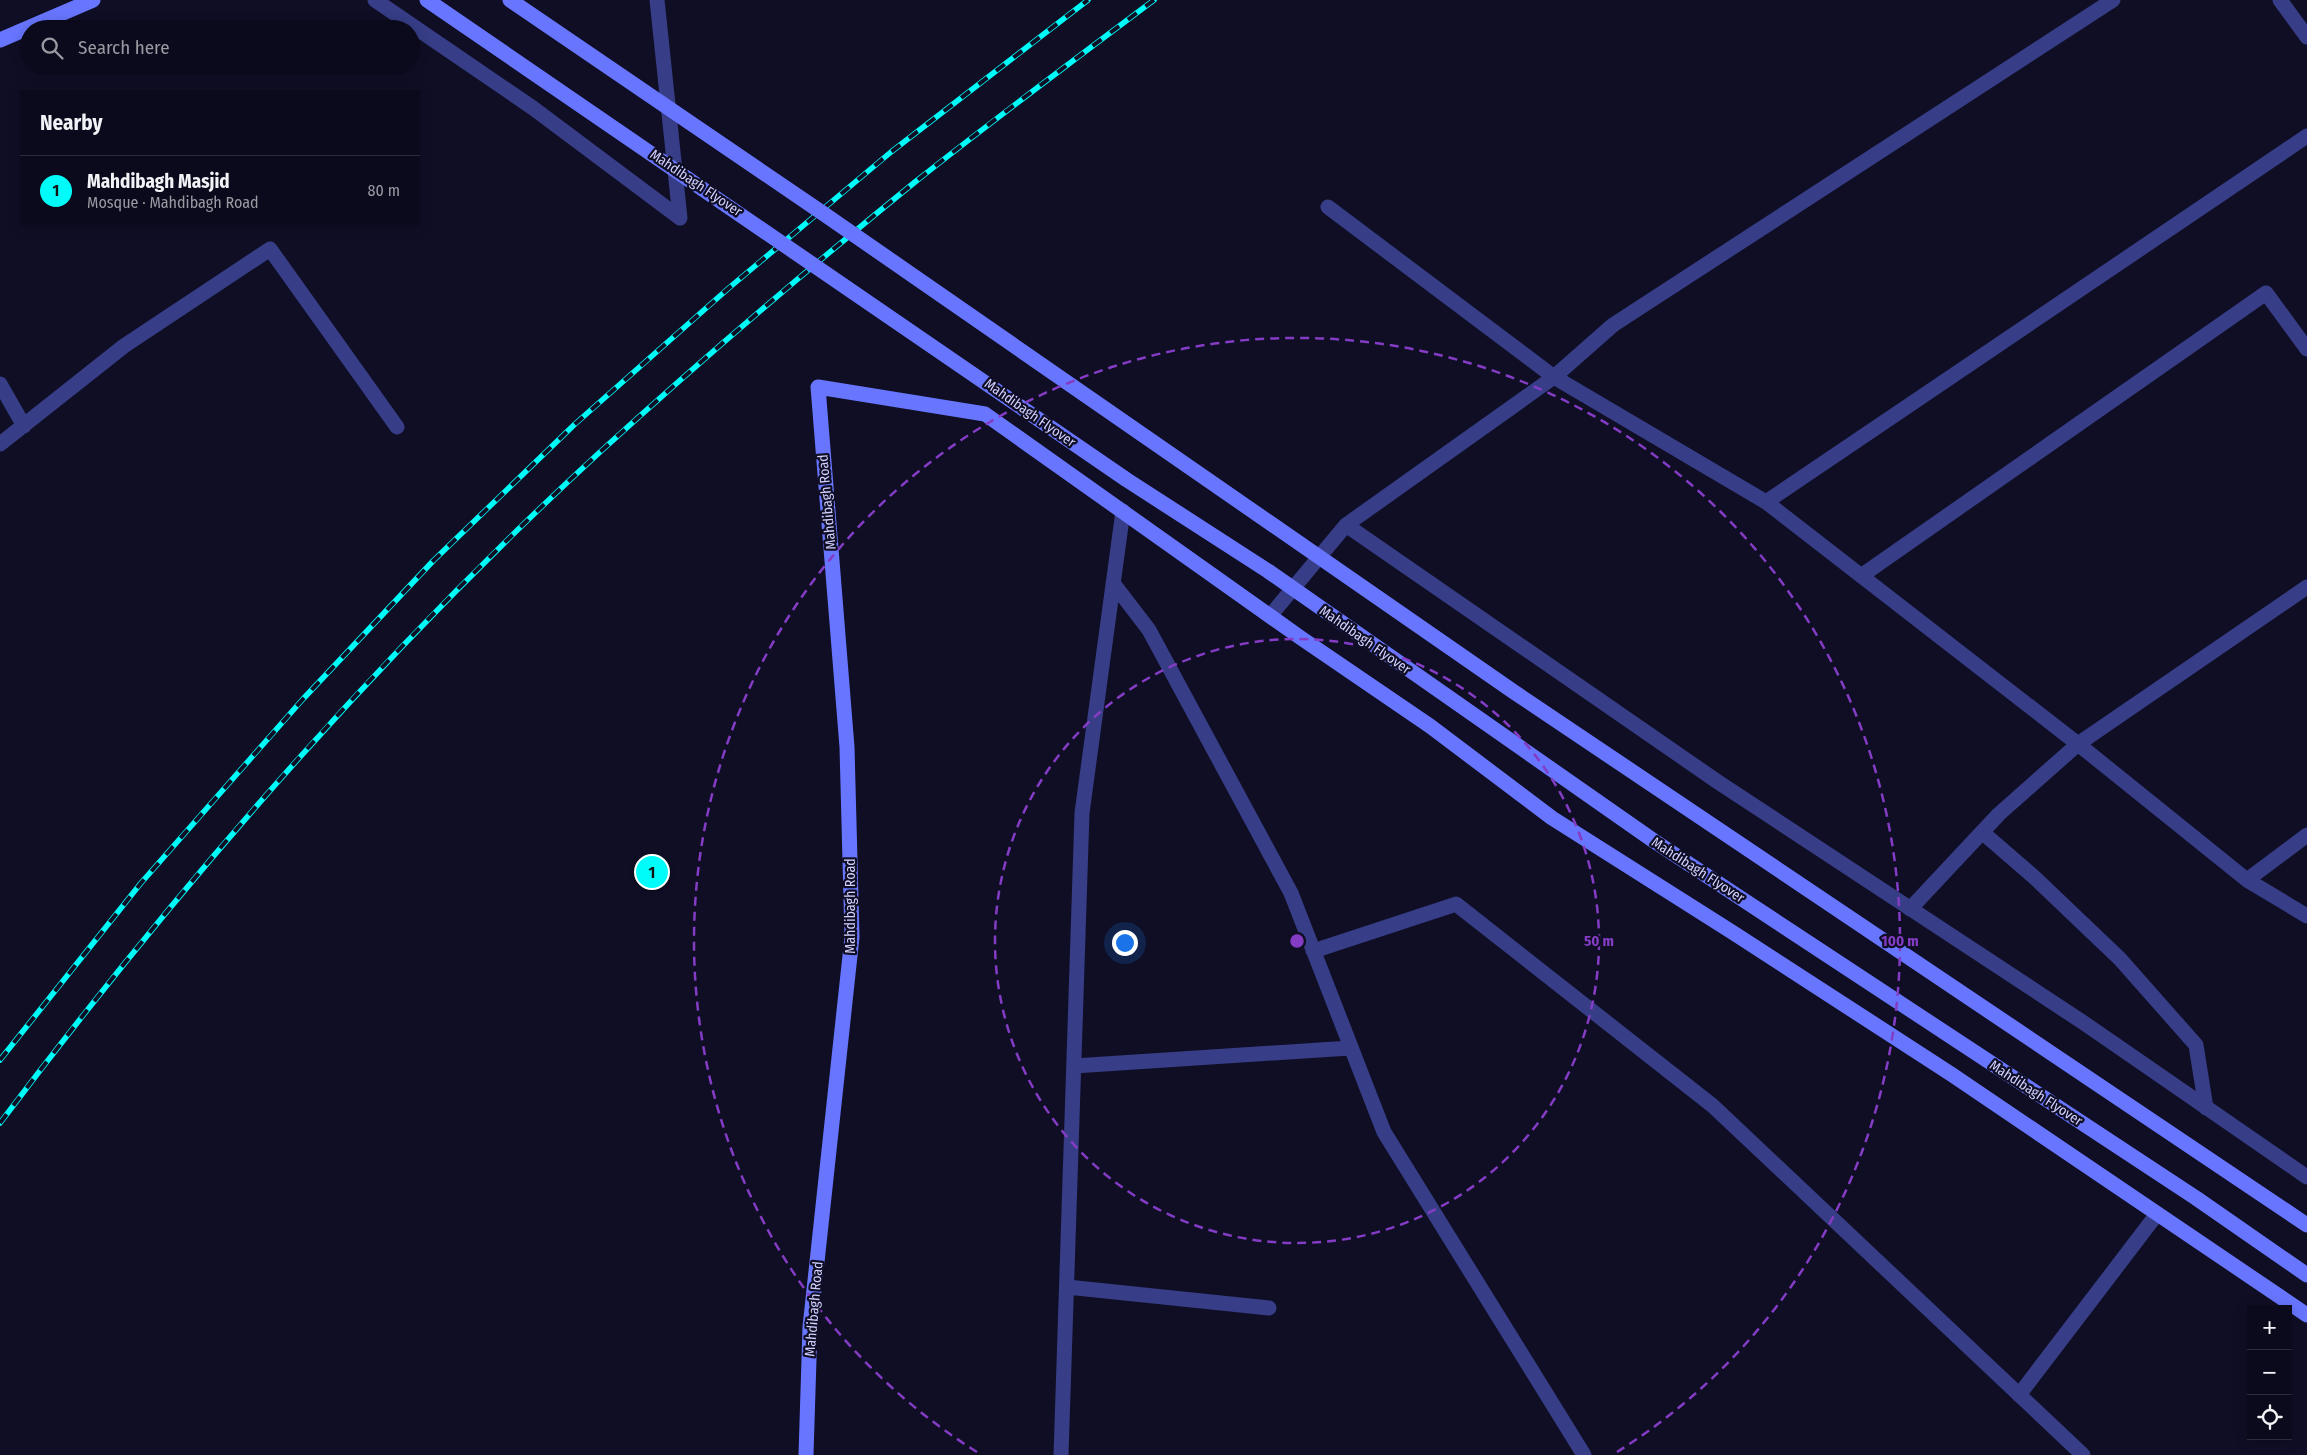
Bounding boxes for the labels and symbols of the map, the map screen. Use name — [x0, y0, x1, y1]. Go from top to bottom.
street label: Mahdibagh Flyover — [647, 146, 745, 220]
street label: Mahdibagh Flyover — [981, 375, 1079, 451]
street label: Mahdibagh Road — [814, 454, 840, 550]
street label: Mahdibagh Flyover — [1316, 602, 1414, 678]
street label: Mahdibagh Flyover — [1648, 834, 1748, 906]
pin: 1 — [636, 853, 668, 891]
street label: Mahdibagh Road — [842, 858, 859, 954]
your location — [1112, 930, 1138, 956]
centre of rings — [1288, 932, 1306, 950]
text: 50 m — [1584, 932, 1614, 950]
text: 100 m — [1881, 932, 1919, 950]
street label: Mahdibagh Flyover — [1986, 1057, 2086, 1129]
street label: Mahdibagh Road — [801, 1261, 827, 1357]

